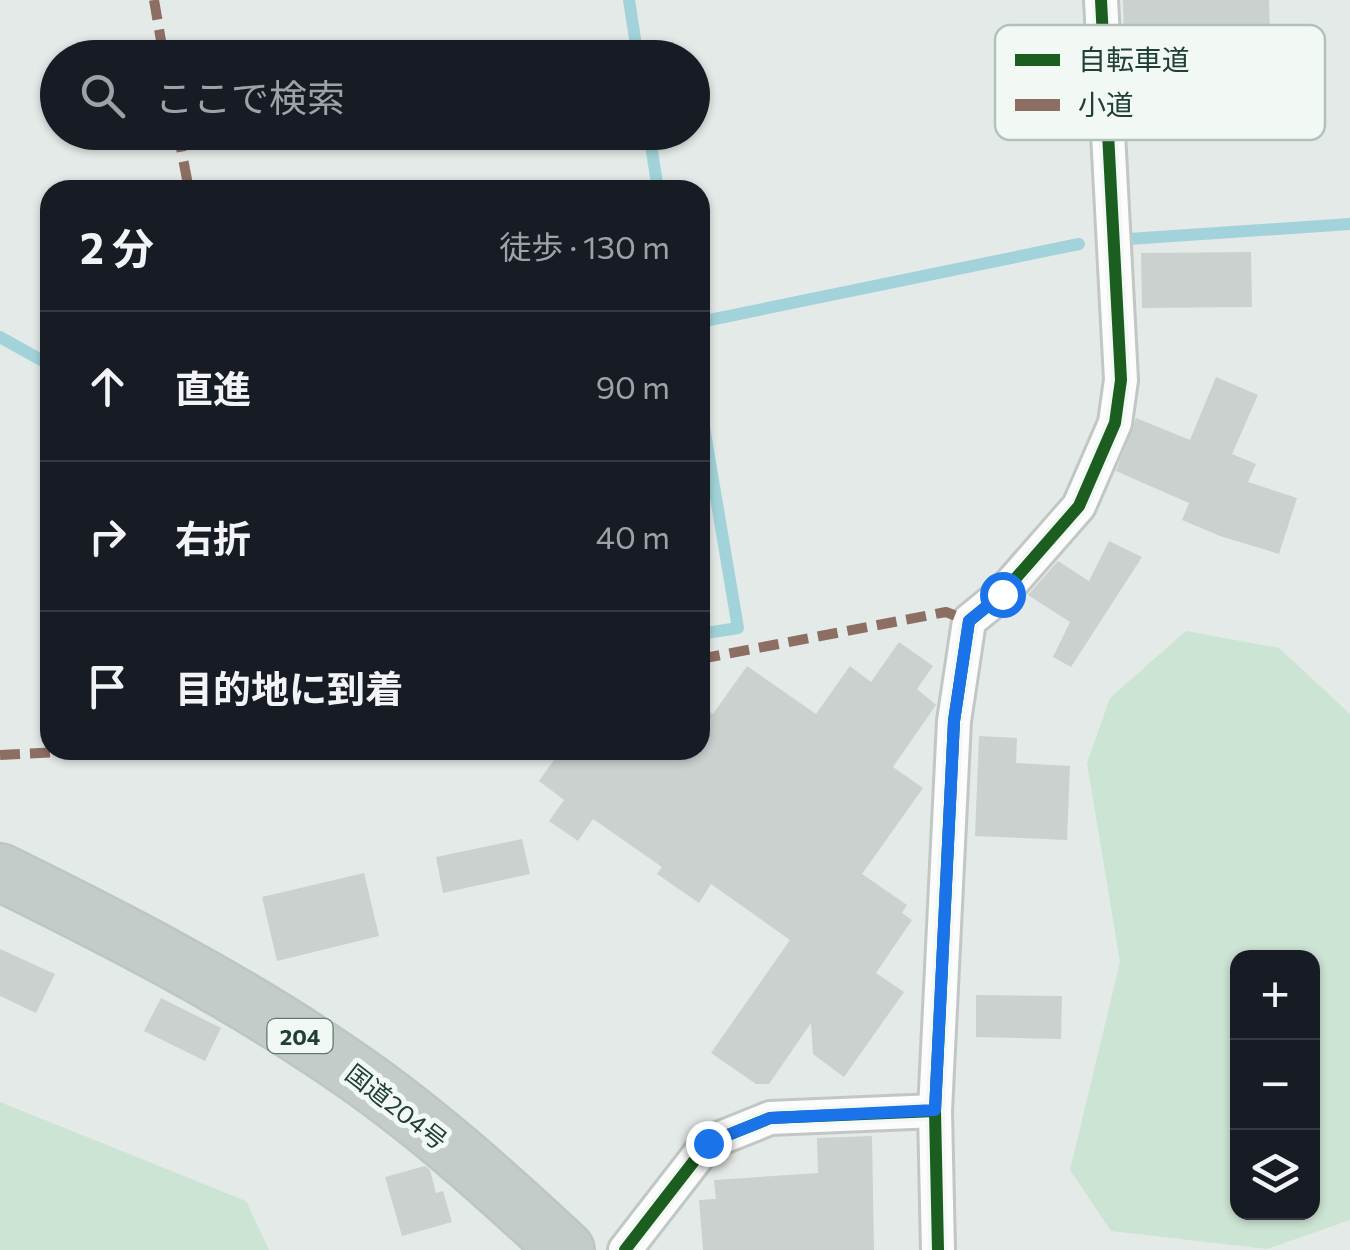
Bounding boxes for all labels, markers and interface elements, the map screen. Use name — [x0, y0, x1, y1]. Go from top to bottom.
legend — [995, 25, 1325, 140]
search box — [40, 40, 710, 150]
text: 自転車道 — [1078, 42, 1190, 76]
icon: search — [75, 68, 130, 123]
text: ここで検索 — [155, 73, 345, 120]
text: 小道 — [1078, 87, 1134, 121]
text: 2 分 — [80, 221, 154, 273]
text: 徒歩 · 130 m — [499, 226, 670, 266]
icon: ahead — [80, 359, 135, 414]
text: 直進 — [175, 364, 251, 411]
text: 90 m — [596, 366, 670, 406]
icon: right — [80, 509, 135, 564]
text: 右折 — [175, 514, 251, 561]
text: 40 m — [596, 516, 670, 556]
route start — [980, 572, 1026, 618]
icon: arrive — [80, 659, 135, 714]
text: 目的地に到着 — [175, 664, 403, 711]
map controls — [1230, 950, 1320, 1220]
button: + — [1230, 950, 1320, 1040]
road number: 204 — [268, 1019, 332, 1053]
button: − — [1230, 1040, 1320, 1130]
street label: 国道204号 — [340, 1057, 454, 1155]
route end — [686, 1121, 732, 1167]
button: layers — [1230, 1130, 1320, 1220]

